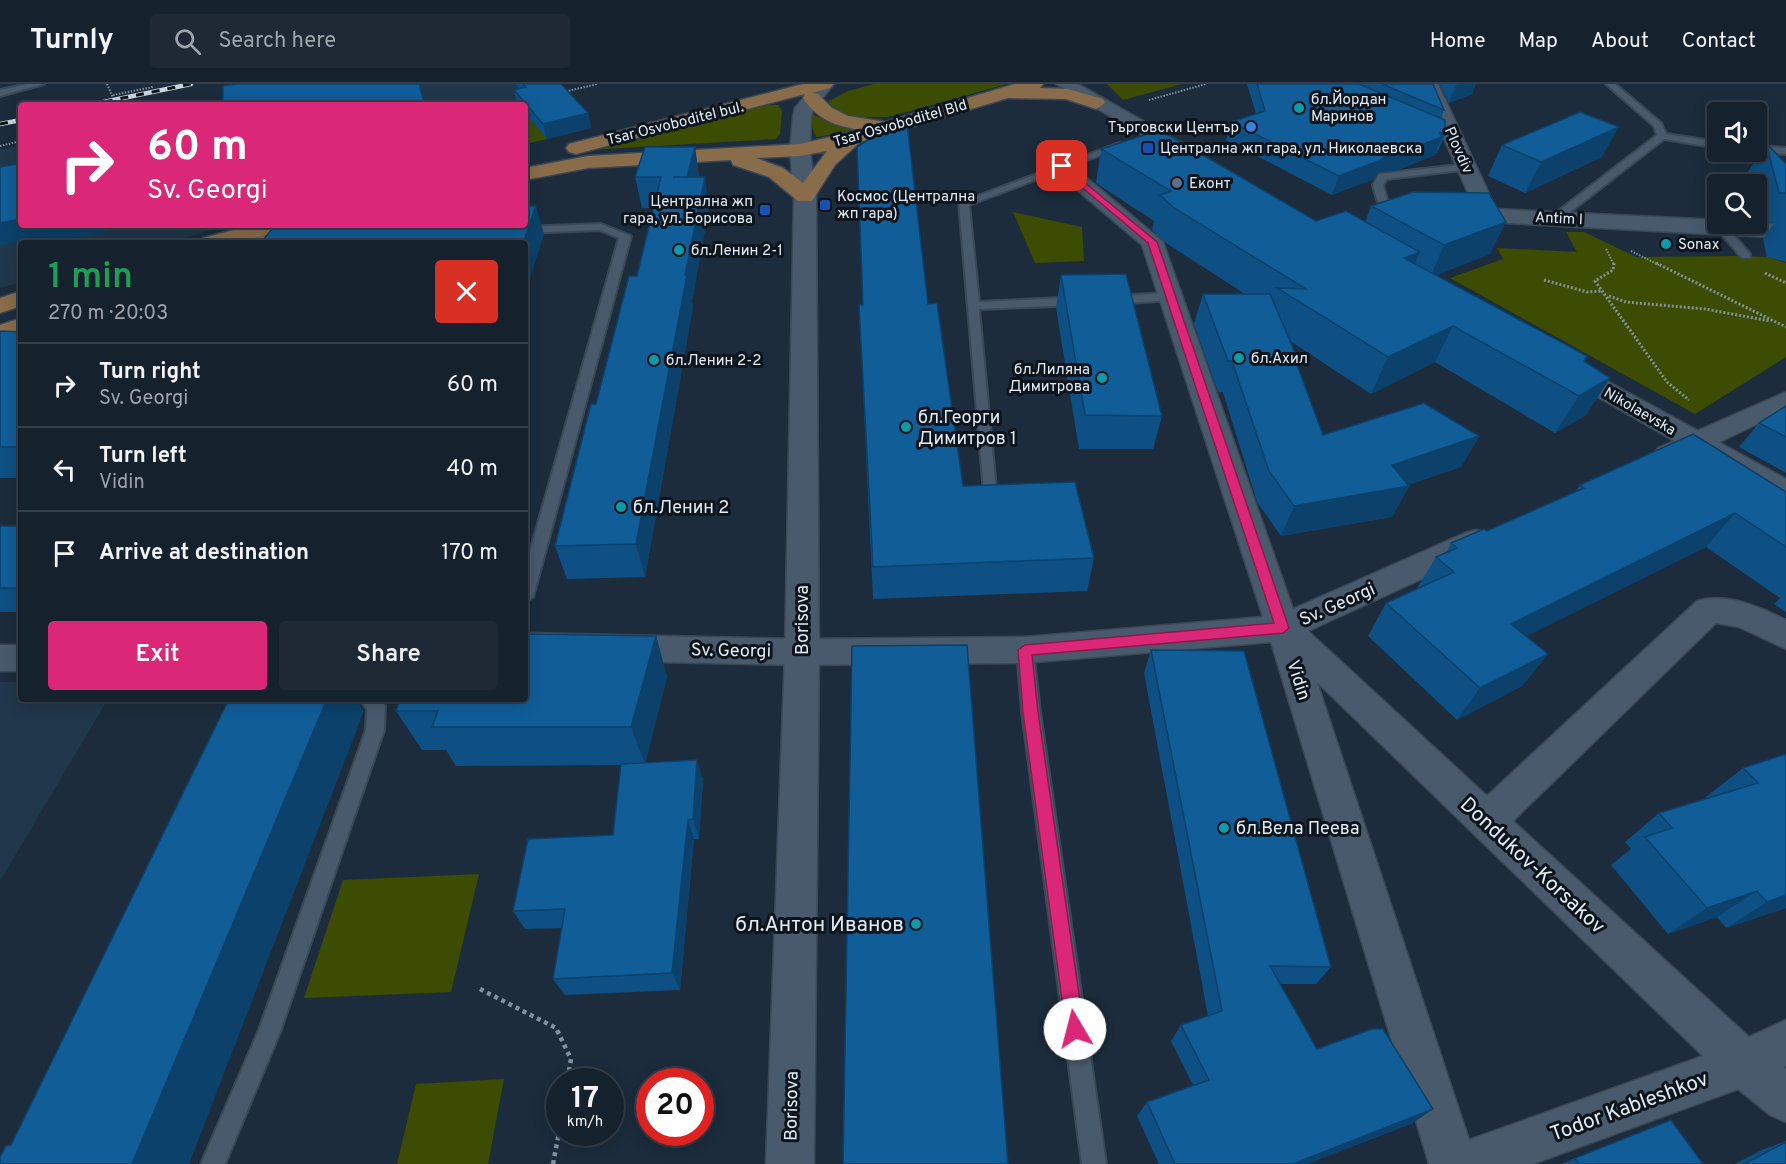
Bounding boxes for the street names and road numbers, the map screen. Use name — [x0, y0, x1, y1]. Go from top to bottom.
street label: Tsar Osvoboditel Bld — [831, 96, 969, 153]
street label: Tsar Osvoboditel bul. — [605, 98, 746, 151]
street label: Plovdiv — [1439, 124, 1476, 177]
street label: Antim I — [1534, 209, 1583, 230]
street label: Nikolaevska — [1600, 384, 1679, 441]
street label: Sv. Georgi — [1296, 579, 1379, 632]
street label: Borisova — [792, 585, 815, 655]
street label: Sv. Georgi — [691, 639, 771, 664]
street label: Vidin — [1280, 657, 1315, 704]
street label: Dondukov-Korsakov — [1454, 792, 1610, 941]
street label: Todor Kableshkov — [1547, 1066, 1713, 1149]
street label: Borisova — [780, 1071, 805, 1141]

